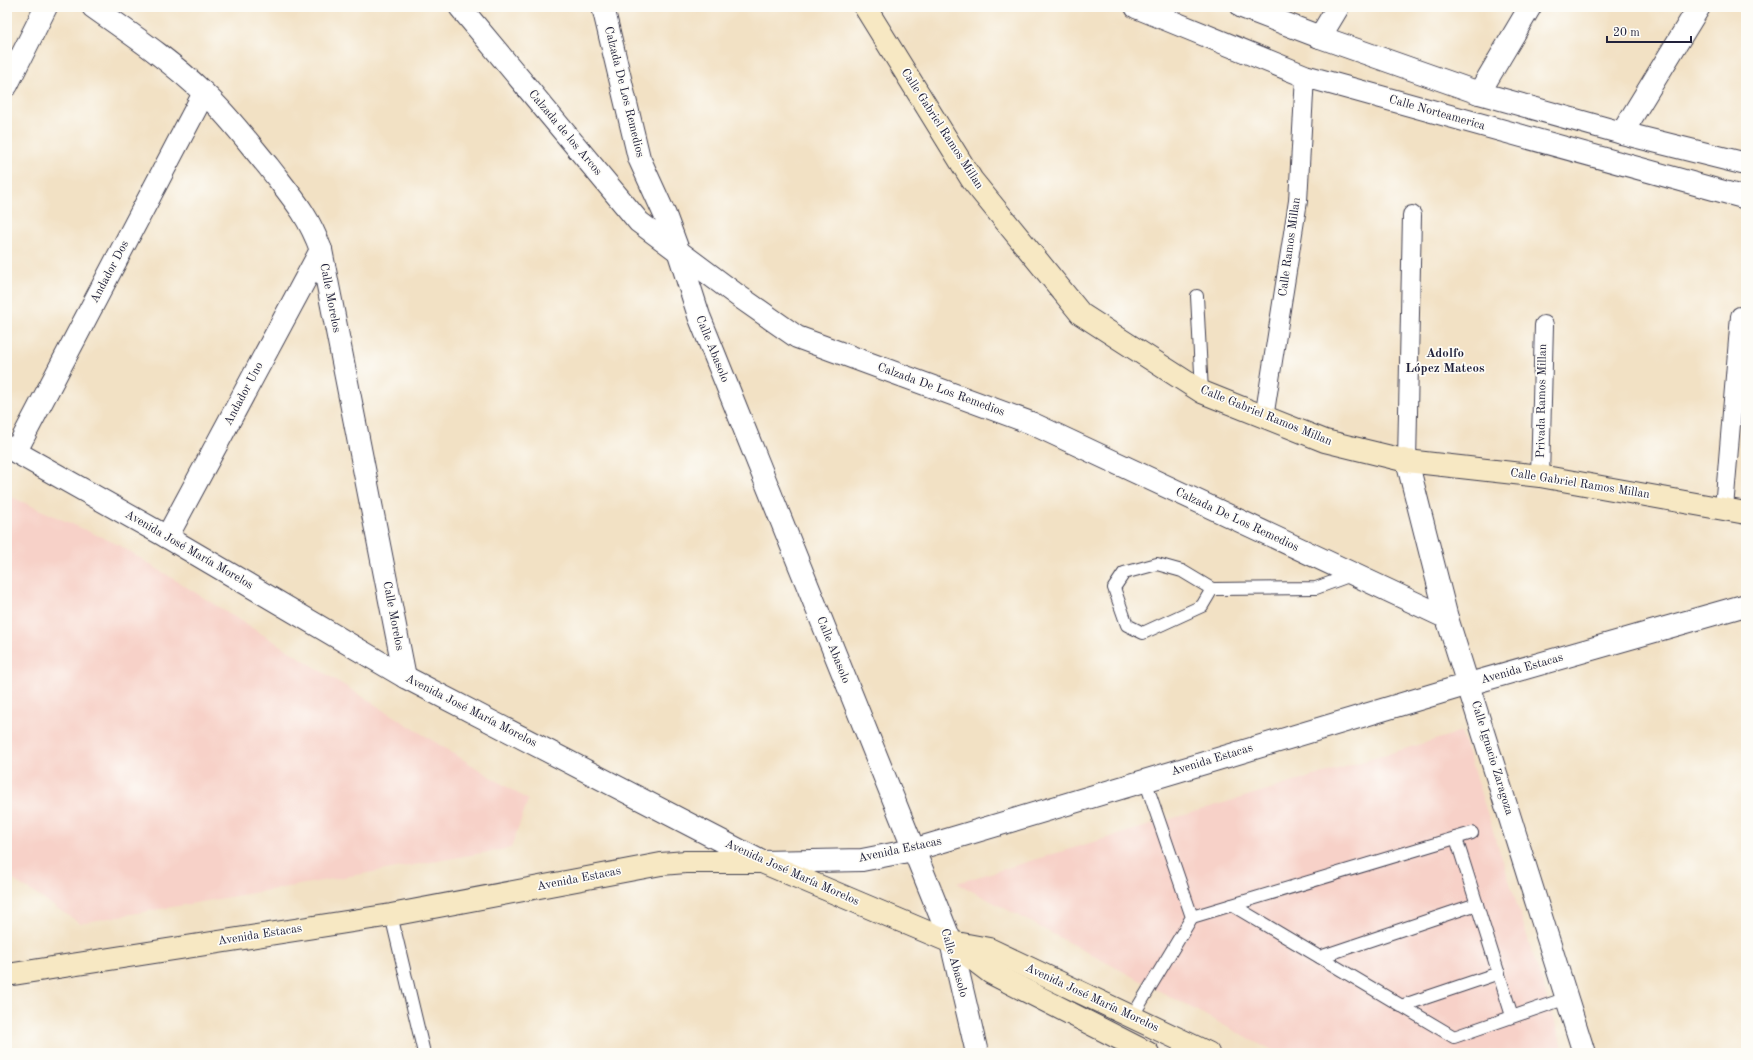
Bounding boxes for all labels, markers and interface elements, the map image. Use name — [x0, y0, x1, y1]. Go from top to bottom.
scale bar — [1607, 18, 1691, 44]
street label: Calzada De Los Remedios — [602, 25, 646, 159]
text: 20 m — [1613, 27, 1640, 39]
street label: Calle Gabriel Ramos Millan — [899, 67, 986, 192]
street label: Calzada de los Arcos — [526, 88, 604, 178]
street label: Calle Norteamerica — [1388, 94, 1487, 132]
street label: Calle Ramos Millan — [1277, 196, 1303, 297]
street label: Andador Dos — [89, 239, 131, 305]
street label: Calle Morelos — [317, 262, 343, 334]
street label: Calle Abasolo — [693, 314, 731, 384]
street label: Privada Ramos Millan — [1535, 343, 1549, 458]
district label: Adolfo López Mateos — [1405, 347, 1485, 375]
street label: Andador Uno — [222, 360, 266, 428]
street label: Calzada De Los Remedios — [876, 361, 1006, 419]
street label: Calle Gabriel Ramos Millan — [1198, 384, 1334, 448]
street label: Calle Gabriel Ramos Millan — [1509, 467, 1651, 501]
street label: Calzada De Los Remedios — [1173, 486, 1301, 554]
street label: Avenida José María Morelos — [123, 508, 255, 592]
street label: Calle Morelos — [380, 580, 406, 652]
street label: Calle Abasolo — [814, 615, 852, 685]
street label: Avenida Estacas — [1480, 652, 1564, 686]
street label: Avenida José María Morelos — [403, 673, 539, 749]
street label: Calle Ignacio Zaragoza — [1469, 699, 1515, 817]
street label: Avenida Estacas — [1170, 742, 1254, 778]
street label: Avenida Estacas — [857, 835, 943, 865]
street label: Avenida José María Morelos — [723, 838, 861, 908]
street label: Avenida Estacas — [536, 865, 622, 893]
street label: Avenida Estacas — [217, 922, 303, 948]
street label: Calle Abasolo — [938, 927, 970, 999]
street label: Avenida José María Morelos — [1023, 962, 1161, 1034]

